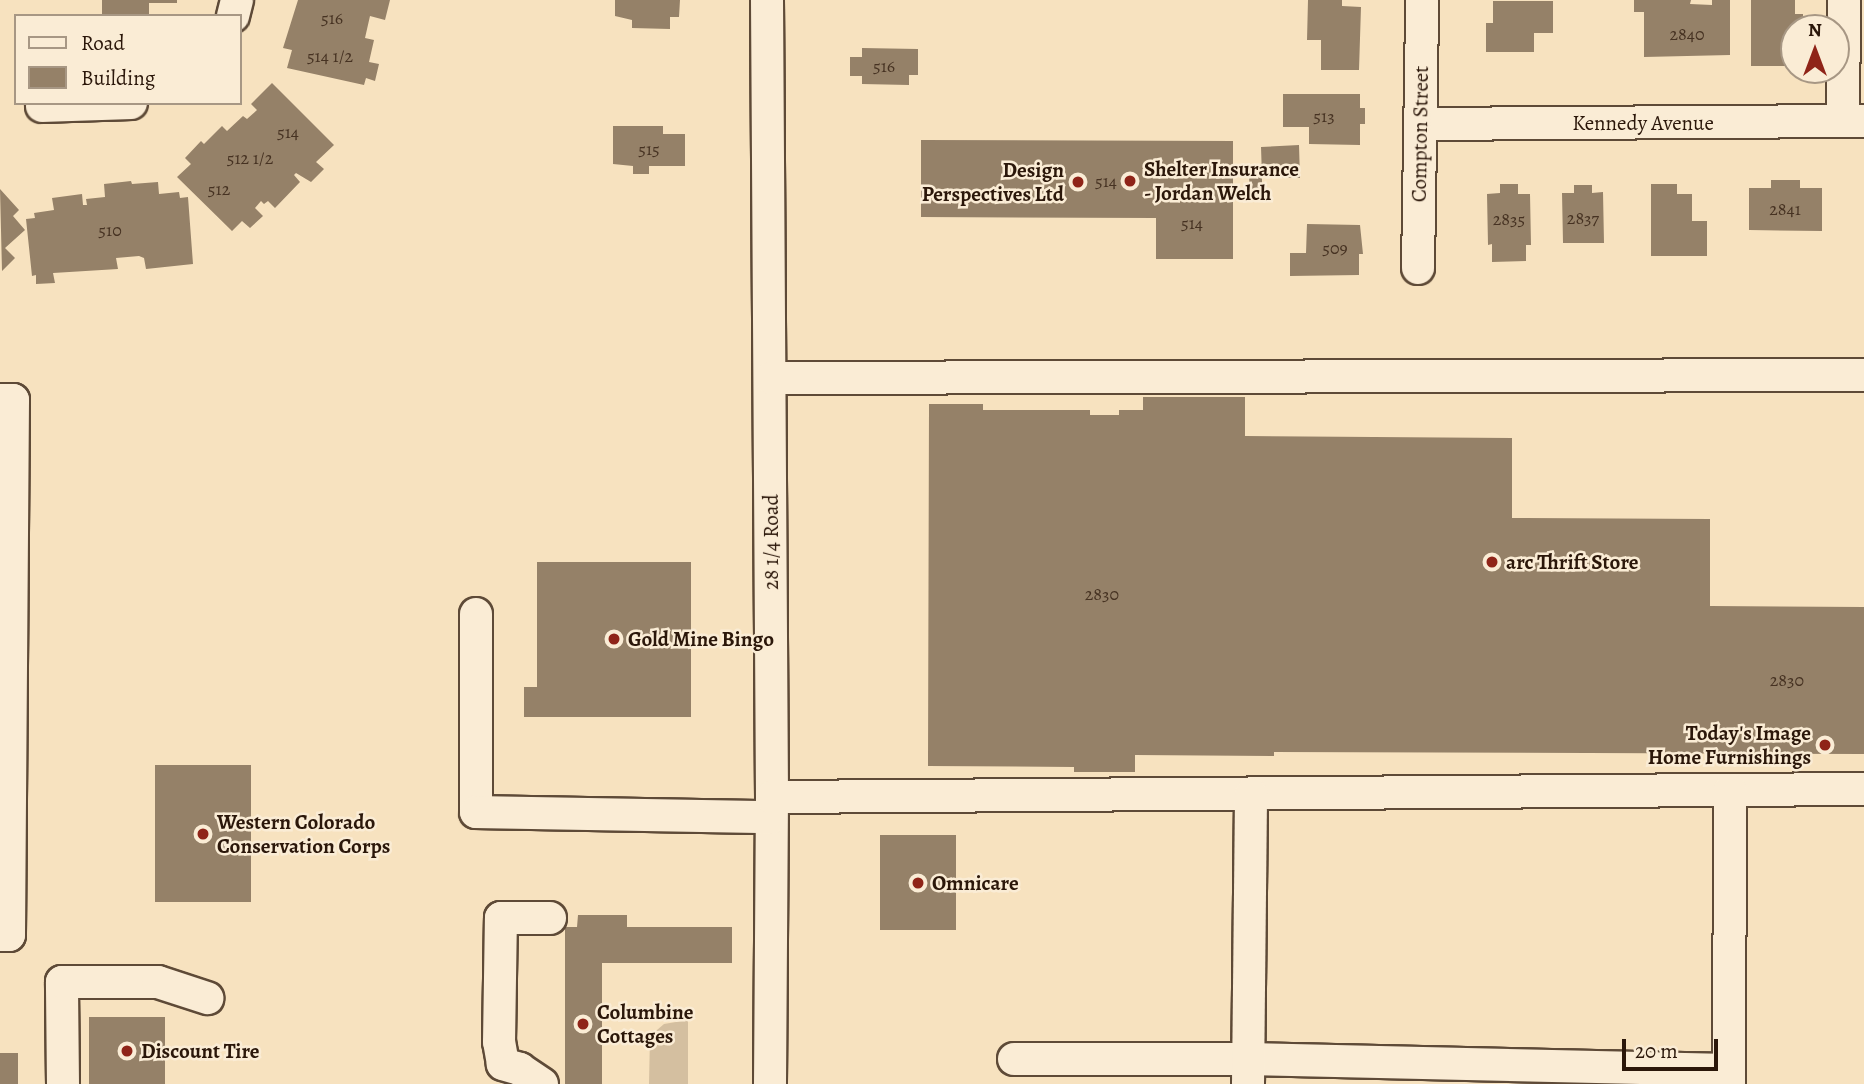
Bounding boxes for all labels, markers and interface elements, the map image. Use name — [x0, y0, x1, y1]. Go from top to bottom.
house number: 516 — [321, 7, 343, 29]
legend — [14, 14, 242, 105]
north arrow — [1780, 14, 1850, 84]
text: N — [1808, 17, 1822, 43]
house number: 2840 — [1669, 23, 1705, 45]
text: Road — [81, 29, 125, 57]
house number: 514 1/2 — [307, 45, 353, 67]
house number: 516 — [873, 55, 895, 77]
text: Building — [81, 64, 155, 92]
street label: Compton Street — [1406, 66, 1434, 202]
house number: 513 — [1313, 105, 1335, 127]
street label: Kennedy Avenue — [1572, 110, 1714, 136]
house number: 514 — [277, 121, 299, 143]
house number: 515 — [638, 138, 660, 160]
house number: 512 1/2 — [227, 147, 273, 169]
place label: Shelter Insurance - Jordan Welch — [1144, 156, 1299, 206]
place label: Design Perspectives Ltd — [922, 157, 1064, 207]
house number: 514 — [1095, 170, 1117, 192]
marker: Shelter Insurance - Jordan Welch — [1122, 173, 1138, 189]
marker: Design Perspectives Ltd — [1070, 174, 1086, 190]
house number: 512 — [208, 178, 230, 200]
house number: 2841 — [1769, 198, 1801, 220]
house number: 2837 — [1567, 207, 1599, 229]
house number: 2835 — [1493, 208, 1525, 230]
house number: 514 — [1181, 212, 1203, 234]
house number: 510 — [98, 219, 122, 241]
house number: 509 — [1322, 237, 1348, 259]
street label: 28 1/4 Road — [758, 494, 784, 590]
place label: arc Thrift Store — [1506, 549, 1639, 575]
marker: arc Thrift Store — [1484, 554, 1500, 570]
house number: 2830 — [1085, 583, 1119, 605]
place label: Gold Mine Bingo — [628, 626, 774, 652]
marker: Gold Mine Bingo — [606, 631, 622, 647]
house number: 2830 — [1770, 669, 1804, 691]
place label: Today's Image Home Furnishings — [1648, 720, 1811, 770]
marker: Today's Image Home Furnishings — [1817, 737, 1833, 753]
place label: Western Colorado Conservation Corps — [217, 809, 390, 859]
marker: Western Colorado Conservation Corps — [195, 826, 211, 842]
place label: Omnicare — [932, 870, 1019, 896]
marker: Omnicare — [910, 875, 926, 891]
place label: Columbine Cottages — [597, 999, 693, 1049]
marker: Columbine Cottages — [575, 1016, 591, 1032]
scale bar — [1626, 1024, 1722, 1068]
text: 20 m — [1635, 1037, 1678, 1065]
place label: Discount Tire — [141, 1038, 260, 1064]
marker: Discount Tire — [119, 1043, 135, 1059]

